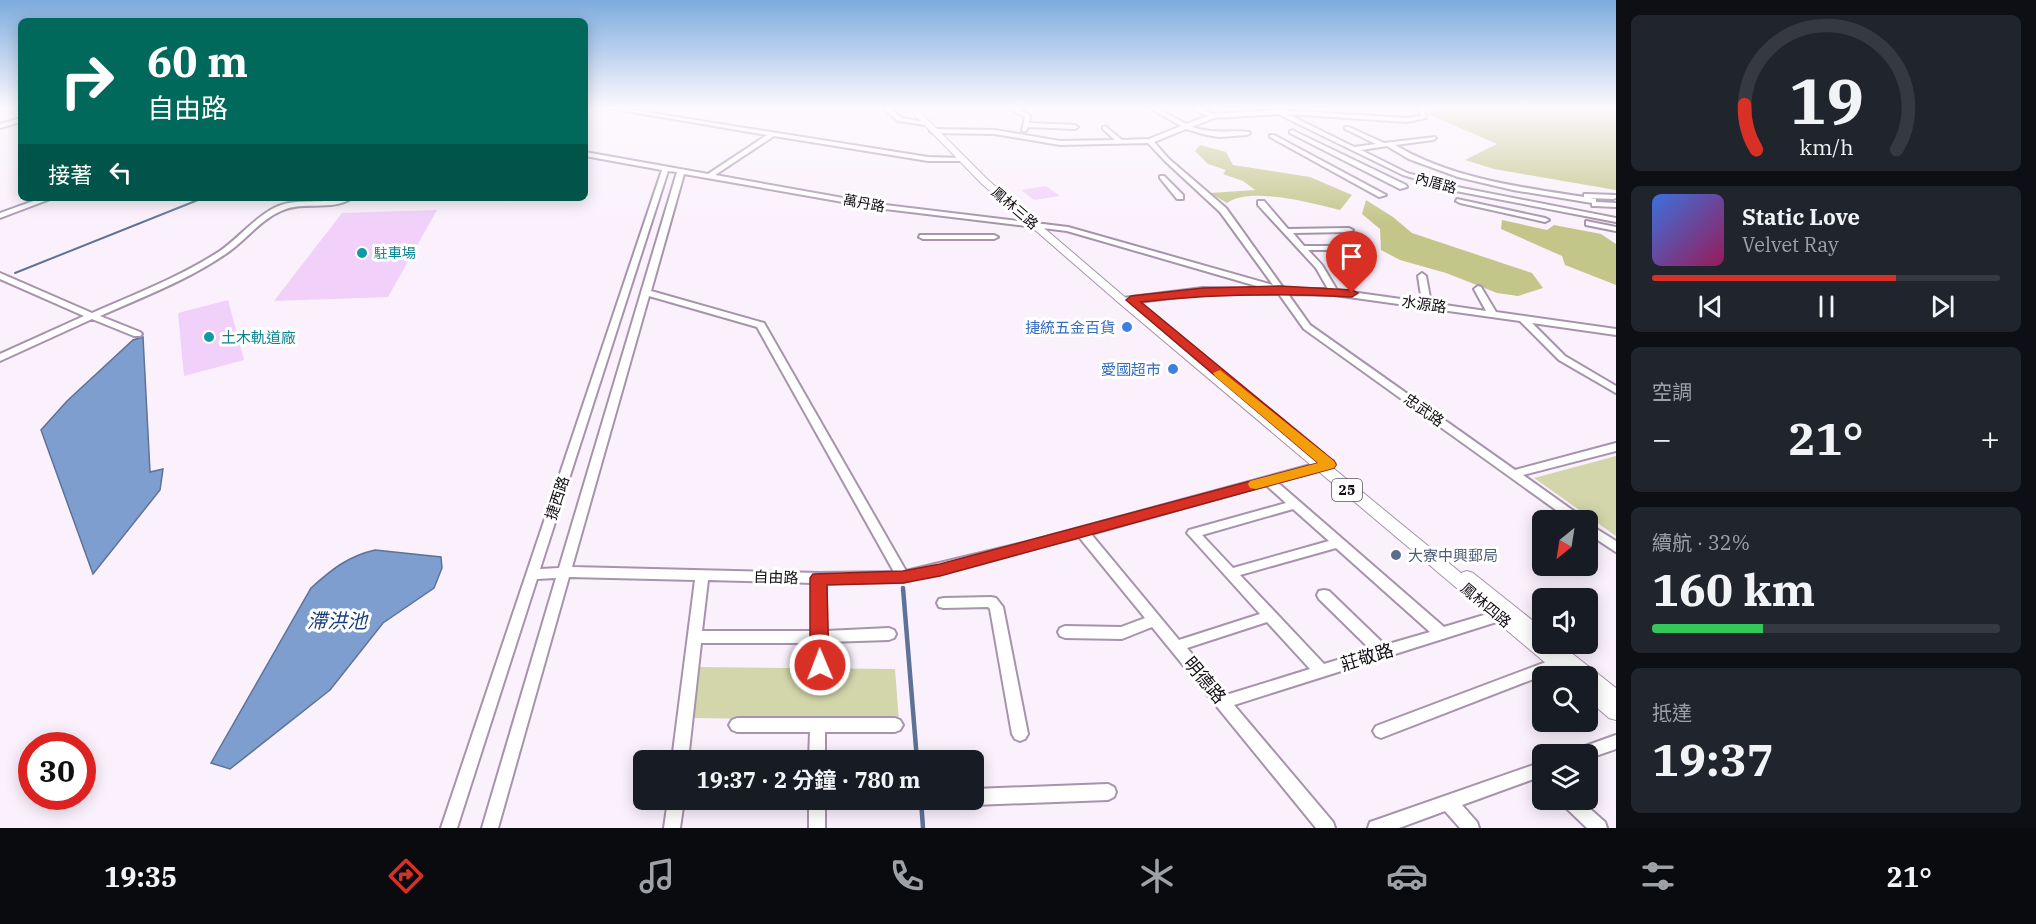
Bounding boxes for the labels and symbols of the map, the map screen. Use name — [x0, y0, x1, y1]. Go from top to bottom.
street label: 內厝路 — [1413, 169, 1459, 197]
street label: 鳳林三路 — [988, 183, 1042, 233]
street label: 萬丹路 — [842, 190, 886, 216]
pin — [1326, 231, 1377, 293]
place label: 駐車場 — [374, 244, 416, 262]
marker: 駐車場 — [355, 246, 369, 260]
street label: 水源路 — [1400, 291, 1448, 317]
place label: 捷統五金百貨 — [1025, 318, 1115, 337]
marker: 捷統五金百貨 — [1120, 320, 1134, 334]
place label: 土木軌道廠 — [221, 328, 296, 347]
marker: 土木軌道廠 — [202, 330, 216, 344]
place label: 愛國超市 — [1101, 360, 1161, 379]
marker: 愛國超市 — [1166, 362, 1180, 376]
street label: 忠武路 — [1400, 389, 1448, 431]
street label: 捷西路 — [541, 474, 573, 522]
road number: 25 — [1332, 479, 1362, 501]
north arrow — [1532, 510, 1598, 576]
place label: 大寮中興郵局 — [1408, 546, 1498, 565]
marker: 大寮中興郵局 — [1389, 548, 1403, 562]
street label: 自由路 — [753, 567, 799, 587]
street label: 鳳林四路 — [1457, 578, 1515, 632]
water label: 滯洪池 — [307, 607, 369, 634]
position arrow — [788, 633, 852, 697]
street label: 莊敬路 — [1338, 638, 1396, 676]
street label: 明德路 — [1179, 652, 1231, 708]
speed limit sign: 30 — [18, 732, 96, 810]

